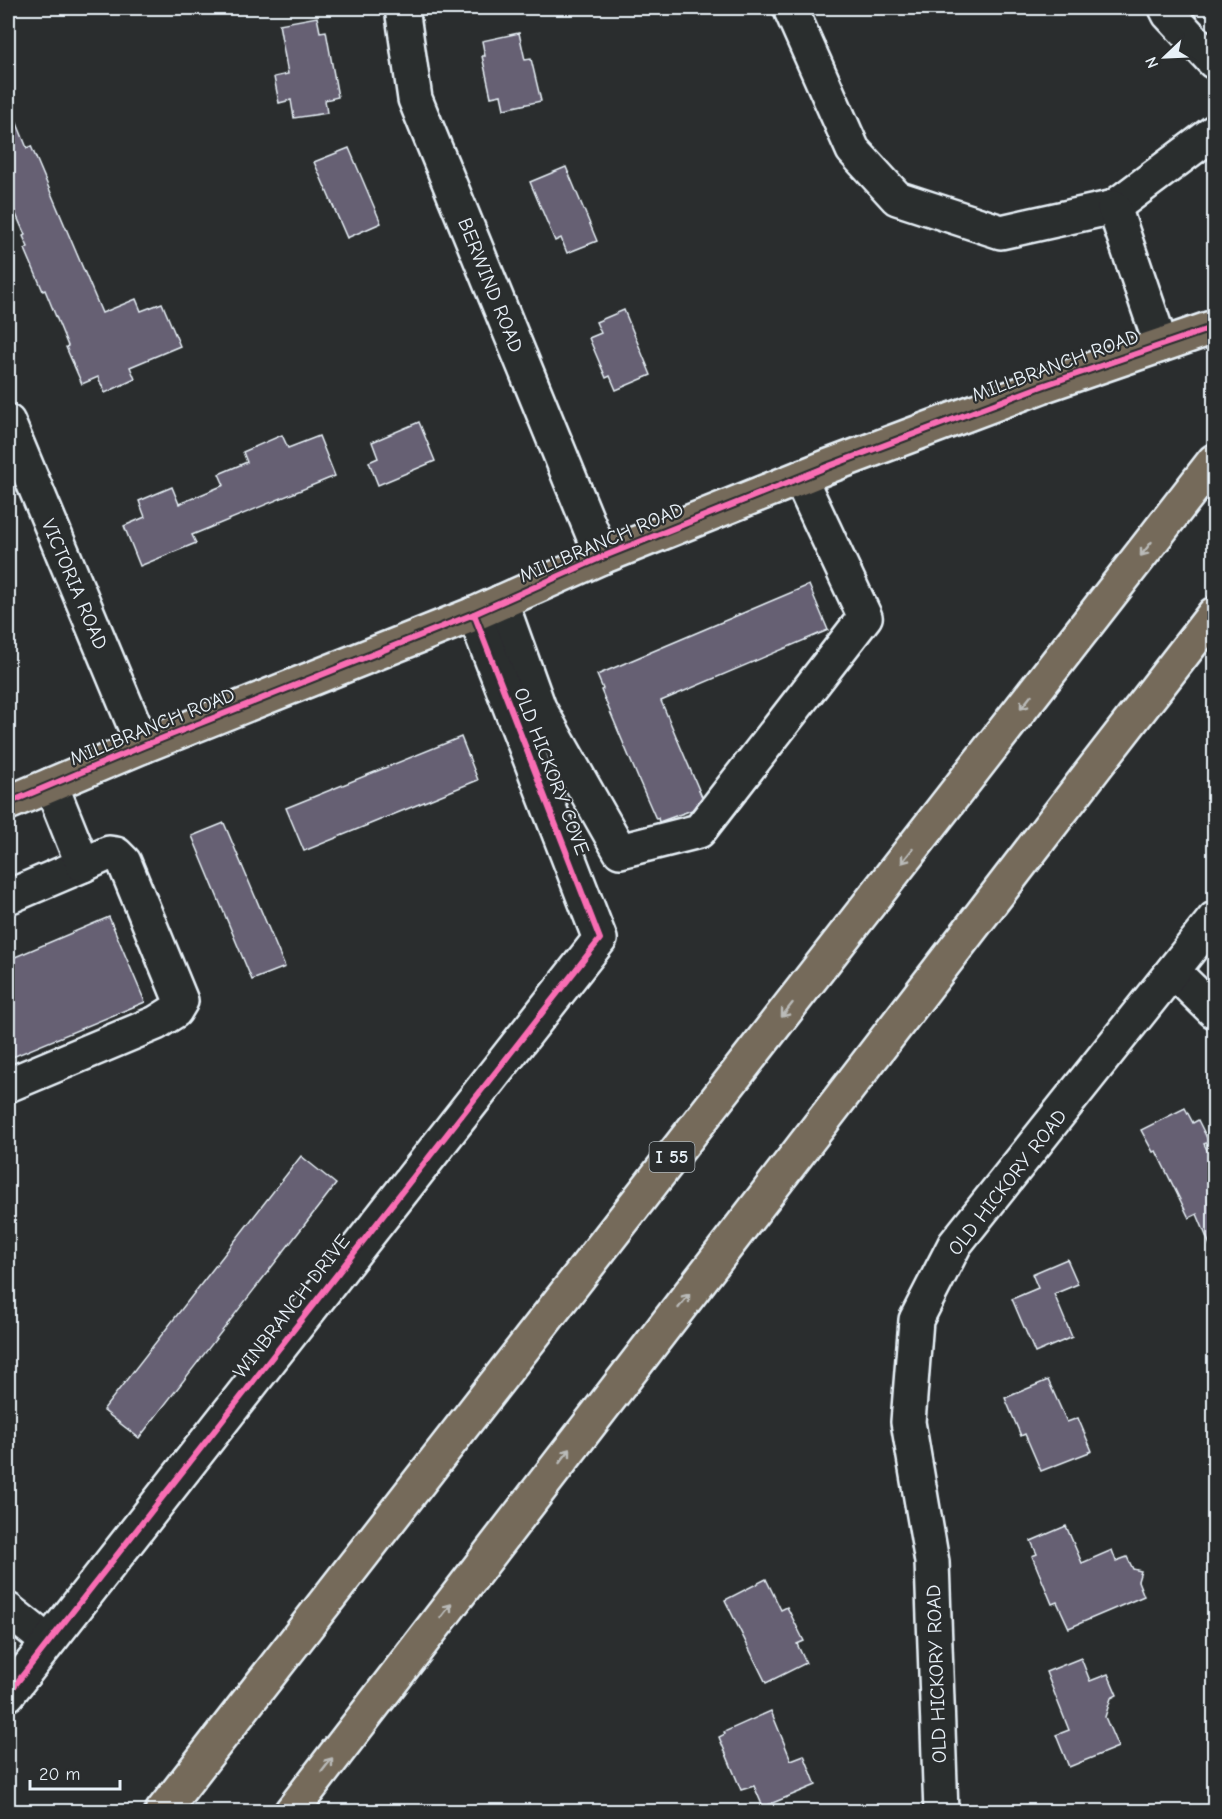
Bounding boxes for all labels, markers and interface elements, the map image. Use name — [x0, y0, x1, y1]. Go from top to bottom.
north arrow — [1135, 27, 1195, 87]
text: N — [1142, 54, 1162, 71]
street label: BERWIND ROAD — [453, 215, 528, 356]
street label: MILLBRANCH ROAD — [969, 325, 1142, 406]
street label: MILLBRANCH ROAD — [516, 497, 687, 587]
street label: VICTORIA ROAD — [37, 516, 112, 653]
one-way arrow — [1140, 540, 1153, 556]
street label: MILLBRANCH ROAD — [66, 683, 238, 770]
street label: OLD HICKORY COVE — [509, 684, 594, 858]
one-way arrow — [1020, 694, 1033, 710]
one-way arrow — [900, 848, 913, 864]
one-way arrow — [780, 1002, 793, 1018]
street label: OLD HICKORY ROAD — [943, 1105, 1072, 1260]
road number: I 55 — [650, 1142, 694, 1172]
street label: WINBRANCH DRIVE — [228, 1230, 355, 1383]
one-way arrow — [677, 1294, 690, 1310]
one-way arrow — [558, 1448, 571, 1464]
street label: OLD HICKORY ROAD — [922, 1584, 951, 1764]
one-way arrow — [440, 1603, 452, 1619]
scale bar — [30, 1753, 120, 1791]
one-way arrow — [320, 1757, 333, 1773]
text: 20 m — [39, 1764, 80, 1785]

